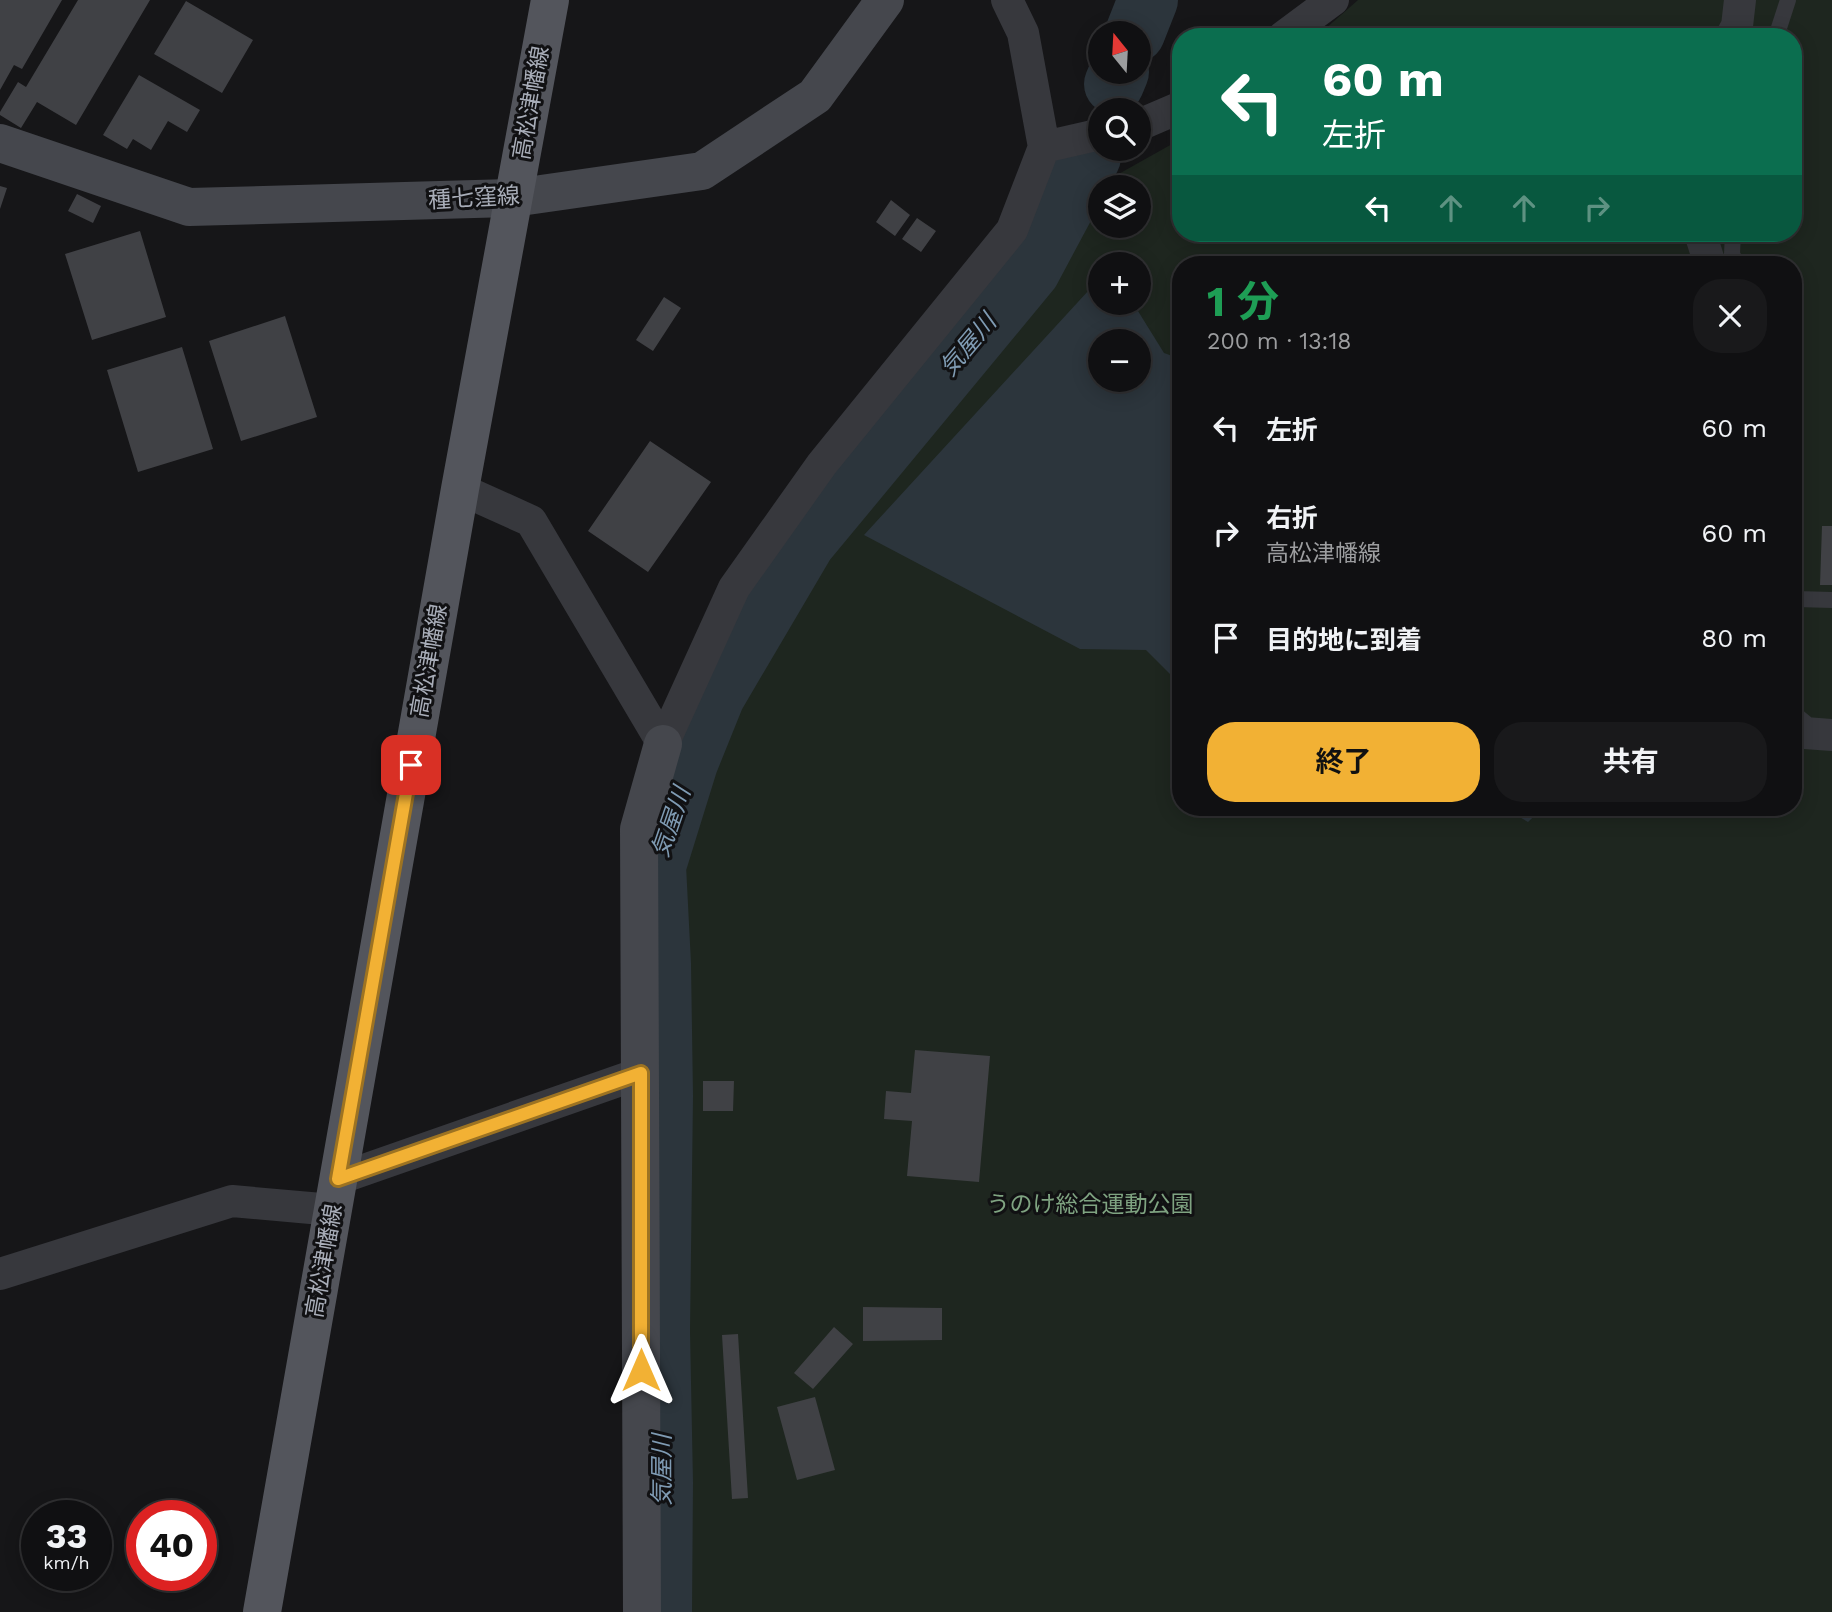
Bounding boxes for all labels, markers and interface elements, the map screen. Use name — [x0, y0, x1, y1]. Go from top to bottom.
north arrow — [1088, 21, 1152, 84]
map controls — [1088, 21, 1151, 392]
street label: 高松津幡線 — [508, 44, 554, 162]
text: 60 m — [1322, 50, 1444, 108]
icon: left — [1207, 56, 1298, 147]
button: search — [1088, 98, 1151, 161]
text: 左折 — [1322, 116, 1386, 154]
button: layers — [1088, 175, 1151, 238]
street label: 種七窪線 — [427, 182, 521, 214]
icon: left — [1359, 189, 1397, 227]
icon: ahead — [1432, 189, 1470, 227]
icon: ahead — [1505, 189, 1543, 227]
icon: right — [1578, 189, 1616, 227]
button: + — [1088, 252, 1151, 315]
text: 1 分 — [1207, 277, 1279, 326]
button: close — [1693, 279, 1767, 353]
water label: 気屋川 — [934, 306, 1004, 382]
text: 200 m · 13:18 — [1207, 328, 1352, 355]
button: − — [1088, 329, 1151, 392]
icon: left — [1207, 409, 1245, 447]
text: 60 m — [1701, 413, 1767, 443]
text: 左折 — [1266, 415, 1318, 445]
text: 右折 — [1266, 503, 1318, 533]
icon: right — [1207, 514, 1245, 552]
text: 60 m — [1701, 518, 1767, 548]
text: 高松津幡線 — [1266, 540, 1381, 567]
street label: 高松津幡線 — [406, 602, 452, 720]
icon: arrive — [1207, 619, 1245, 657]
text: 80 m — [1701, 623, 1767, 653]
text: 目的地に到着 — [1266, 625, 1422, 655]
button: 終了 — [1207, 722, 1480, 802]
button: 共有 — [1494, 722, 1767, 802]
pin — [381, 735, 441, 795]
icon: arrive — [392, 746, 430, 784]
water label: 気屋川 — [646, 781, 697, 861]
park label: うのけ総合運動公園 — [987, 1191, 1194, 1218]
street label: 高松津幡線 — [301, 1202, 347, 1320]
position arrow — [604, 1333, 678, 1407]
water label: 気屋川 — [648, 1431, 676, 1506]
speed limit sign: 40 — [126, 1500, 217, 1591]
text: 33 — [46, 1515, 87, 1557]
text: km/h — [43, 1552, 90, 1573]

